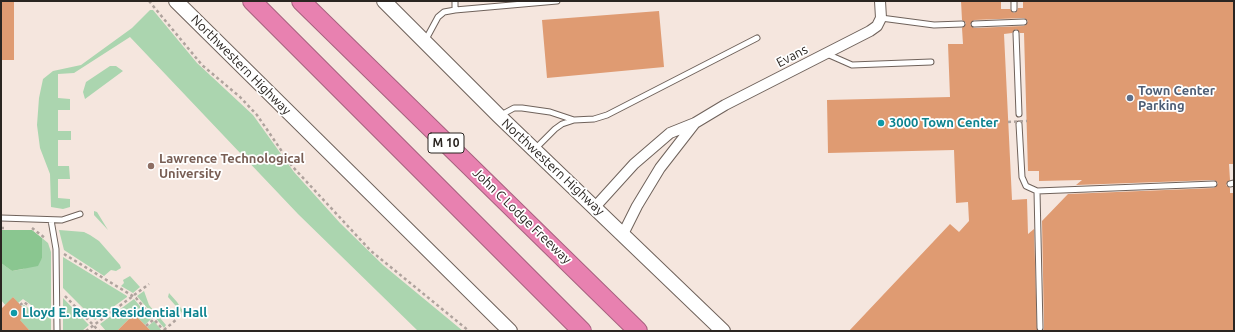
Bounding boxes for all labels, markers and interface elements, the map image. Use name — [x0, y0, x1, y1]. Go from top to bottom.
street label: Northwestern Highway — [188, 12, 294, 118]
street label: Evans — [774, 42, 810, 70]
place label: Town Center Parking — [1138, 83, 1215, 114]
marker: Town Center Parking — [1125, 93, 1135, 103]
street label: Northwestern Highway — [498, 115, 608, 219]
place label: 3000 Town Center — [889, 115, 998, 131]
marker: 3000 Town Center — [876, 118, 886, 128]
road number: M 10 — [428, 133, 464, 153]
place label: Lawrence Technological University — [159, 151, 304, 182]
marker: Lawrence Technological University — [146, 161, 156, 171]
street label: John C Lodge Freeway — [469, 165, 575, 267]
place label: Lloyd E. Reuss Residential Hall — [22, 305, 207, 321]
marker: Lloyd E. Reuss Residential Hall — [9, 308, 19, 318]

